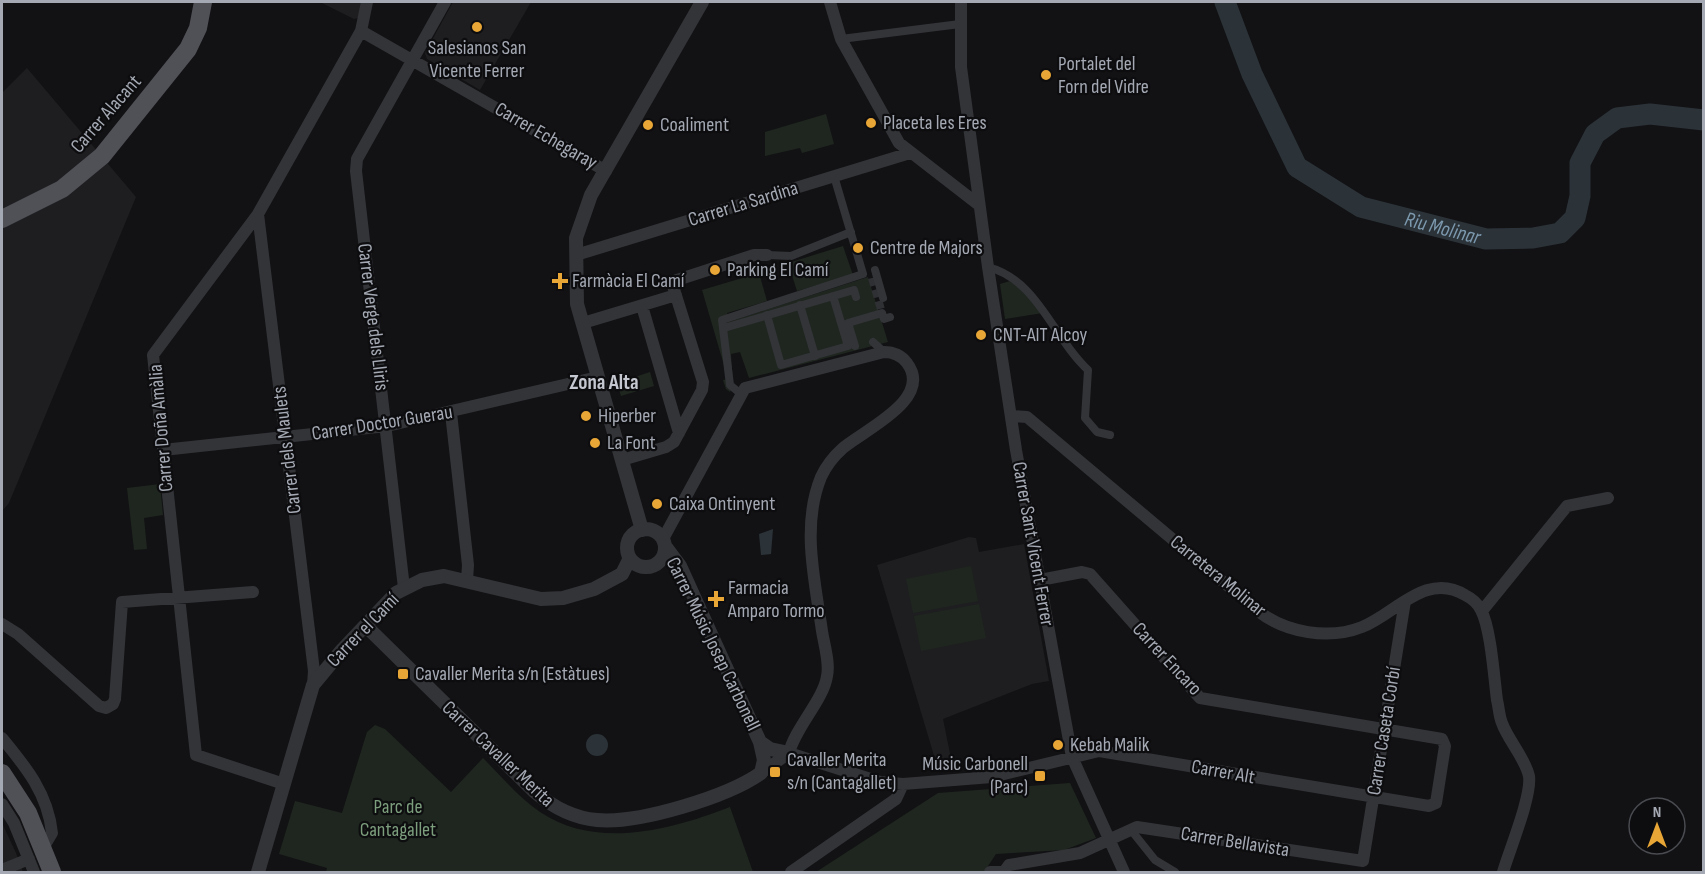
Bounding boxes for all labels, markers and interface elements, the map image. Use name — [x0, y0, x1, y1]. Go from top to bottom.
marker: Salesianos San Vicente Ferrer — [470, 20, 484, 34]
place label: Salesianos San Vicente Ferrer — [428, 36, 526, 83]
place label: Portalet del Forn del Vidre — [1058, 52, 1149, 99]
marker: Portalet del Forn del Vidre — [1039, 68, 1053, 82]
street label: Carrer Alacant — [66, 70, 146, 158]
street label: Carrer Echegaray — [491, 97, 602, 175]
place label: Placeta les Eres — [883, 111, 987, 135]
place label: Coaliment — [660, 113, 729, 137]
marker: Placeta les Eres — [864, 116, 878, 130]
marker: Coaliment — [641, 118, 655, 132]
street label: Carrer La Sardina — [685, 176, 801, 232]
water label: Riu Molinar — [1402, 206, 1484, 250]
place label: Centre de Majors — [870, 236, 983, 260]
marker: Centre de Majors — [851, 241, 865, 255]
street label: Carrer Verge dels Lliris — [352, 242, 394, 392]
place label: Parking El Camí — [727, 258, 829, 282]
marker: Parking El Camí — [708, 263, 722, 277]
place label: Farmàcia El Camí — [572, 269, 685, 293]
marker: Farmàcia El Camí — [553, 274, 567, 288]
place label: CNT-AIT Alcoy — [993, 323, 1088, 347]
marker: CNT-AIT Alcoy — [974, 328, 988, 342]
street label: Carrer Doña Amàlia — [143, 363, 179, 493]
district label: Zona Alta — [569, 370, 639, 395]
street label: Carrer dels Maulets — [267, 385, 307, 515]
street label: Carrer Doctor Guerau — [310, 400, 454, 446]
place label: Hiperber — [598, 404, 656, 428]
marker: Hiperber — [579, 409, 593, 423]
place label: La Font — [607, 431, 656, 455]
marker: La Font — [588, 436, 602, 450]
street label: Carrer Sant Vicent Ferrer — [1007, 460, 1059, 628]
place label: Caixa Ontinyent — [669, 492, 775, 516]
marker: Caixa Ontinyent — [650, 497, 664, 511]
street label: Carretera Molinar — [1165, 530, 1271, 622]
street label: Carrer Músic Josep Carbonell — [661, 553, 765, 735]
place label: Farmacia Amparo Tormo — [727, 576, 825, 623]
street label: Carrer el Camí — [322, 588, 404, 672]
marker: Farmacia Amparo Tormo — [709, 592, 723, 606]
street label: Carrer Encaro — [1127, 617, 1207, 701]
place label: Cavaller Merita s/n (Estàtues) — [415, 662, 609, 686]
street label: Carrer Caseta Corbí — [1362, 665, 1406, 797]
marker: Cavaller Merita s/n (Estàtues) — [396, 667, 410, 681]
street label: Carrer Cavaller Merita — [437, 696, 559, 812]
place label: Kebab Malik — [1070, 733, 1150, 757]
marker: Kebab Malik — [1051, 738, 1065, 752]
place label: Cavaller Merita s/n (Cantagallet) — [787, 748, 896, 795]
place label: Músic Carbonell (Parc) — [922, 752, 1028, 799]
street label: Carrer Alt — [1189, 755, 1257, 789]
marker: Cavaller Merita s/n (Cantagallet) — [768, 765, 782, 779]
marker: Músic Carbonell (Parc) — [1033, 769, 1047, 783]
park label: Parc de Cantagallet — [360, 795, 436, 842]
north arrow — [1627, 796, 1687, 856]
text: N — [1653, 803, 1661, 822]
street label: Carrer Bellavista — [1179, 822, 1291, 862]

